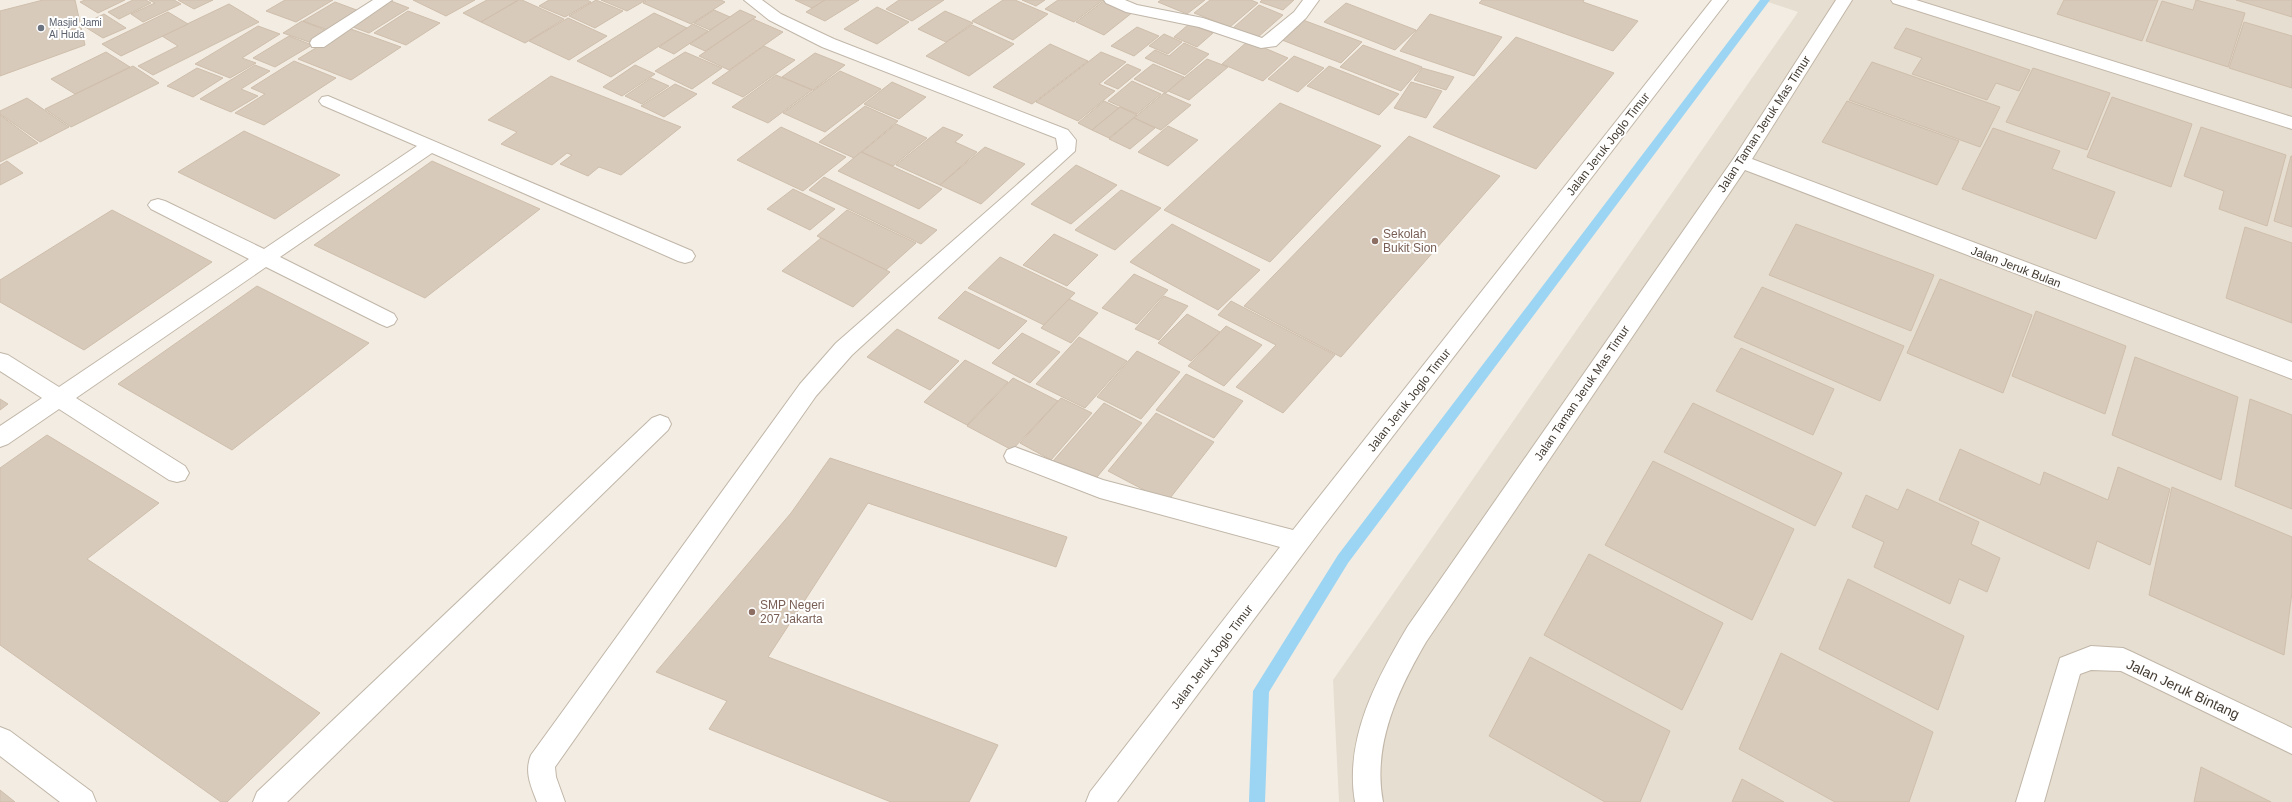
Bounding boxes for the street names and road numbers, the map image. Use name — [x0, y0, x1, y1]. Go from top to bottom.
street label: Jalan Taman Jeruk Mas Timur — [1715, 53, 1813, 195]
street label: Jalan Jeruk Joglo Timur — [1563, 90, 1653, 198]
street label: Jalan Jeruk Bulan — [1969, 243, 2063, 291]
street label: Jalan Taman Jeruk Mas Timur — [1532, 323, 1632, 463]
street label: Jalan Jeruk Joglo Timur — [1364, 346, 1454, 454]
street label: Jalan Jeruk Joglo Timur — [1168, 602, 1256, 712]
street label: Jalan Jeruk Bintang — [2124, 656, 2242, 722]

